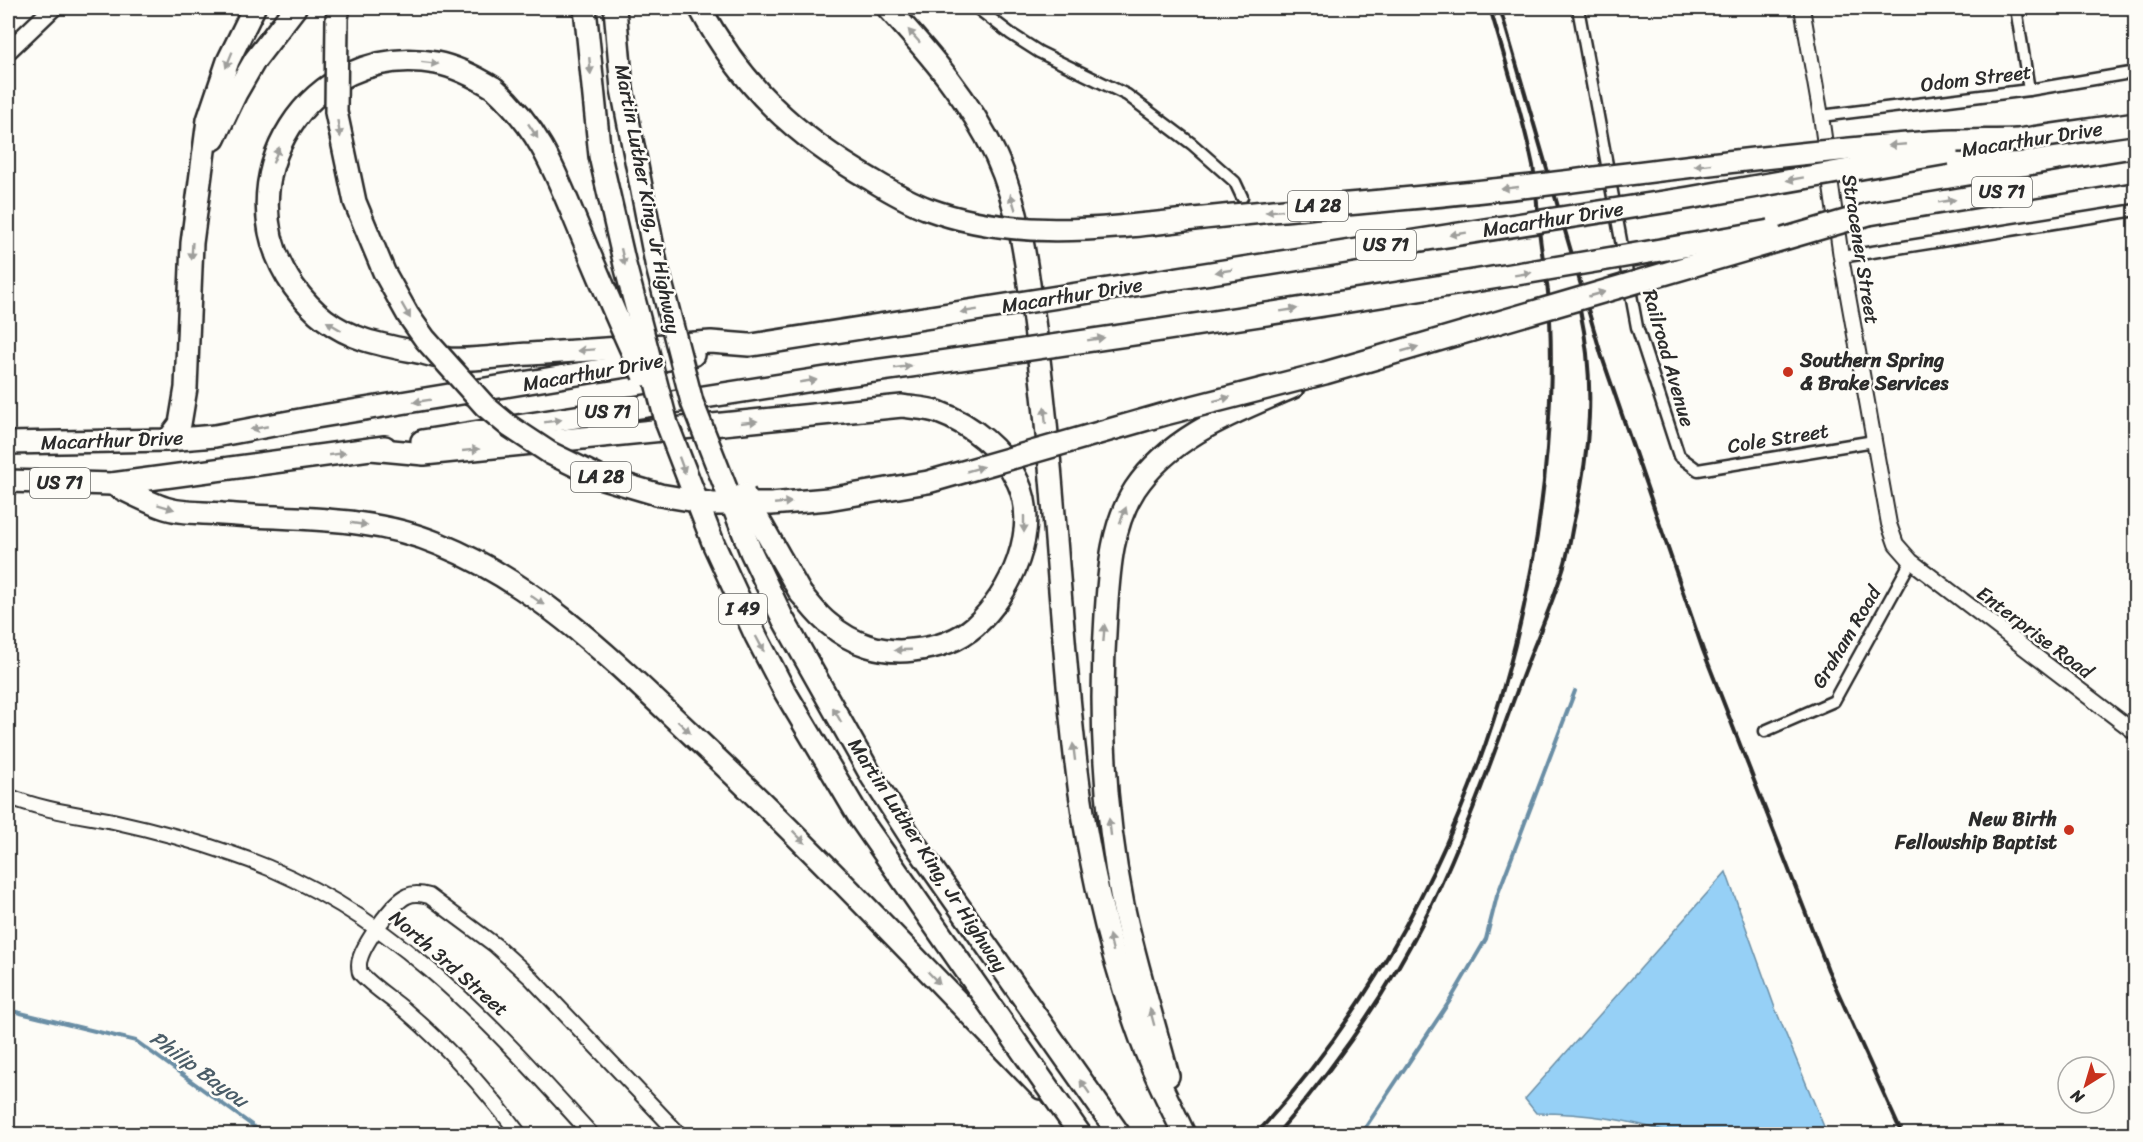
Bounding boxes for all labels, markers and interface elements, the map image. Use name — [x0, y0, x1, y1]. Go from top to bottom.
one-way arrow — [908, 29, 921, 44]
one-way arrow — [224, 51, 233, 69]
street label: Odom Street — [1918, 54, 2034, 103]
one-way arrow — [585, 56, 595, 75]
one-way arrow — [421, 58, 440, 67]
street label: Martin Luther King, Jr Highway — [604, 61, 691, 338]
street label: Macarthur Drive — [1959, 111, 2105, 168]
one-way arrow — [335, 119, 344, 138]
one-way arrow — [527, 123, 538, 139]
one-way arrow — [1888, 140, 1907, 150]
one-way arrow — [271, 146, 281, 164]
one-way arrow — [1694, 160, 1713, 169]
street label: Stracener Street — [1831, 171, 1890, 327]
one-way arrow — [1786, 175, 1805, 184]
road number: US 71 — [1972, 177, 2032, 207]
one-way arrow — [1500, 183, 1519, 193]
road number: LA 28 — [1288, 191, 1348, 221]
street label: Macarthur Drive — [1480, 191, 1626, 248]
one-way arrow — [1007, 193, 1017, 211]
one-way arrow — [1938, 196, 1957, 205]
one-way arrow — [1264, 206, 1283, 216]
road number: US 71 — [1356, 230, 1416, 260]
one-way arrow — [1448, 230, 1467, 239]
one-way arrow — [188, 241, 197, 260]
one-way arrow — [619, 248, 629, 267]
one-way arrow — [1214, 266, 1233, 275]
street label: Macarthur Drive — [999, 267, 1145, 324]
one-way arrow — [1514, 269, 1533, 278]
street label: Railroad Avenue — [1632, 285, 1705, 431]
one-way arrow — [1588, 289, 1606, 298]
one-way arrow — [400, 302, 410, 319]
one-way arrow — [1280, 306, 1299, 315]
one-way arrow — [959, 307, 978, 316]
one-way arrow — [326, 320, 342, 331]
one-way arrow — [1087, 335, 1106, 344]
street label: Macarthur Drive — [520, 343, 666, 402]
place label: Southern Spring & Brake Services — [1799, 343, 1949, 401]
one-way arrow — [1401, 344, 1419, 353]
one-way arrow — [577, 345, 596, 355]
one-way arrow — [894, 362, 913, 372]
marker: Southern Spring & Brake Services — [1781, 365, 1795, 379]
one-way arrow — [799, 376, 818, 385]
one-way arrow — [1212, 394, 1231, 404]
one-way arrow — [413, 396, 432, 405]
road number: US 71 — [578, 397, 638, 427]
one-way arrow — [1040, 406, 1050, 425]
street label: Cole Street — [1725, 413, 1831, 464]
one-way arrow — [544, 416, 563, 425]
one-way arrow — [739, 417, 758, 427]
street label: Macarthur Drive — [40, 421, 184, 460]
one-way arrow — [249, 424, 268, 433]
one-way arrow — [462, 445, 481, 455]
one-way arrow — [327, 449, 346, 459]
one-way arrow — [678, 456, 687, 474]
road number: LA 28 — [571, 462, 631, 492]
one-way arrow — [966, 464, 984, 473]
road number: US 71 — [30, 468, 90, 498]
one-way arrow — [774, 498, 793, 508]
one-way arrow — [157, 503, 175, 512]
one-way arrow — [1118, 505, 1128, 523]
one-way arrow — [1019, 514, 1029, 533]
one-way arrow — [350, 519, 369, 528]
street label: Enterprise Road — [1969, 577, 2102, 689]
street label: Graham Road — [1802, 578, 1892, 695]
one-way arrow — [528, 594, 544, 606]
road number: I 49 — [719, 594, 767, 624]
one-way arrow — [1100, 623, 1109, 642]
one-way arrow — [755, 635, 765, 652]
one-way arrow — [893, 646, 912, 655]
one-way arrow — [832, 706, 842, 723]
one-way arrow — [676, 720, 691, 733]
street label: Martin Luther King, Jr Highway — [838, 731, 1017, 980]
one-way arrow — [1070, 742, 1079, 761]
place label: New Birth Fellowship Baptist — [1894, 802, 2058, 860]
one-way arrow — [1105, 818, 1115, 837]
marker: New Birth Fellowship Baptist — [2062, 823, 2076, 837]
one-way arrow — [792, 830, 806, 844]
street label: North 3rd Street — [381, 901, 517, 1026]
one-way arrow — [1105, 934, 1115, 952]
one-way arrow — [927, 970, 941, 984]
one-way arrow — [1147, 1008, 1157, 1026]
water label: Philip Bayou — [142, 1020, 259, 1120]
north arrow — [2056, 1055, 2116, 1115]
one-way arrow — [1079, 1079, 1091, 1095]
text: N — [2063, 1081, 2091, 1112]

